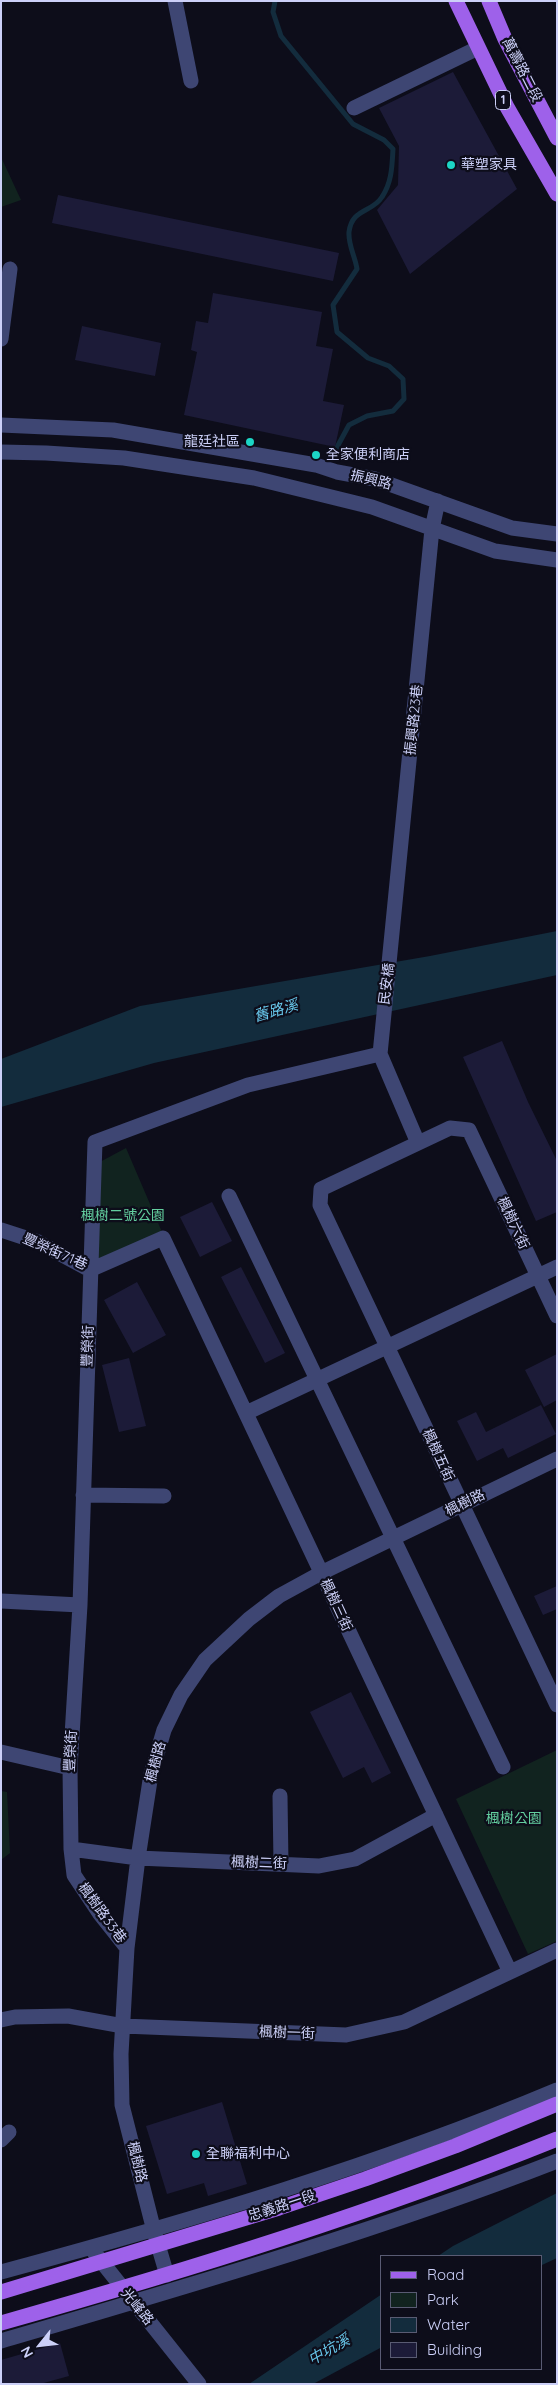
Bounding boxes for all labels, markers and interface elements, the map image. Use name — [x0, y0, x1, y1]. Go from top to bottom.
street label: 萬壽路二段 — [499, 35, 545, 105]
road number: 1 — [496, 90, 510, 110]
place label: 華塑家具 — [461, 157, 517, 173]
marker: 華塑家具 — [445, 159, 457, 171]
place label: 龍廷社區 — [184, 434, 240, 450]
marker: 龍廷社區 — [244, 436, 256, 448]
place label: 全家便利商店 — [326, 447, 410, 463]
marker: 全家便利商店 — [310, 449, 322, 461]
street label: 振興路 — [349, 467, 393, 493]
street label: 振興路23巷 — [402, 684, 426, 756]
street label: 民安橋 — [376, 962, 398, 1006]
water label: 舊路溪 — [252, 996, 300, 1026]
street label: 楓樹六街 — [494, 1194, 532, 1252]
park label: 楓樹二號公園 — [81, 1208, 165, 1224]
street label: 豐榮街71巷 — [20, 1230, 90, 1274]
street label: 豐榮街 — [79, 1325, 97, 1367]
street label: 楓樹五街 — [419, 1426, 457, 1484]
street label: 楓樹路 — [442, 1486, 488, 1520]
street label: 楓樹三街 — [317, 1576, 355, 1634]
street label: 豐榮街 — [62, 1730, 80, 1772]
street label: 楓樹路 — [142, 1740, 170, 1784]
park label: 楓樹公園 — [486, 1811, 542, 1827]
street label: 楓樹二街 — [231, 1854, 287, 1872]
street label: 楓樹路33巷 — [74, 1879, 130, 1947]
street label: 楓樹一街 — [259, 2024, 315, 2042]
street label: 楓樹路 — [124, 2140, 150, 2184]
place label: 全聯福利中心 — [206, 2146, 290, 2162]
marker: 全聯福利中心 — [190, 2148, 202, 2160]
street label: 忠義路一段 — [246, 2187, 318, 2225]
legend — [380, 2255, 543, 2370]
text: Road — [427, 2265, 464, 2284]
street label: 光峰路 — [117, 2285, 157, 2329]
text: Park — [427, 2290, 459, 2309]
text: Water — [427, 2315, 470, 2334]
north arrow — [15, 2320, 65, 2370]
water label: 中坑溪 — [305, 2331, 353, 2369]
text: Building — [427, 2340, 482, 2359]
text: N — [17, 2343, 37, 2361]

